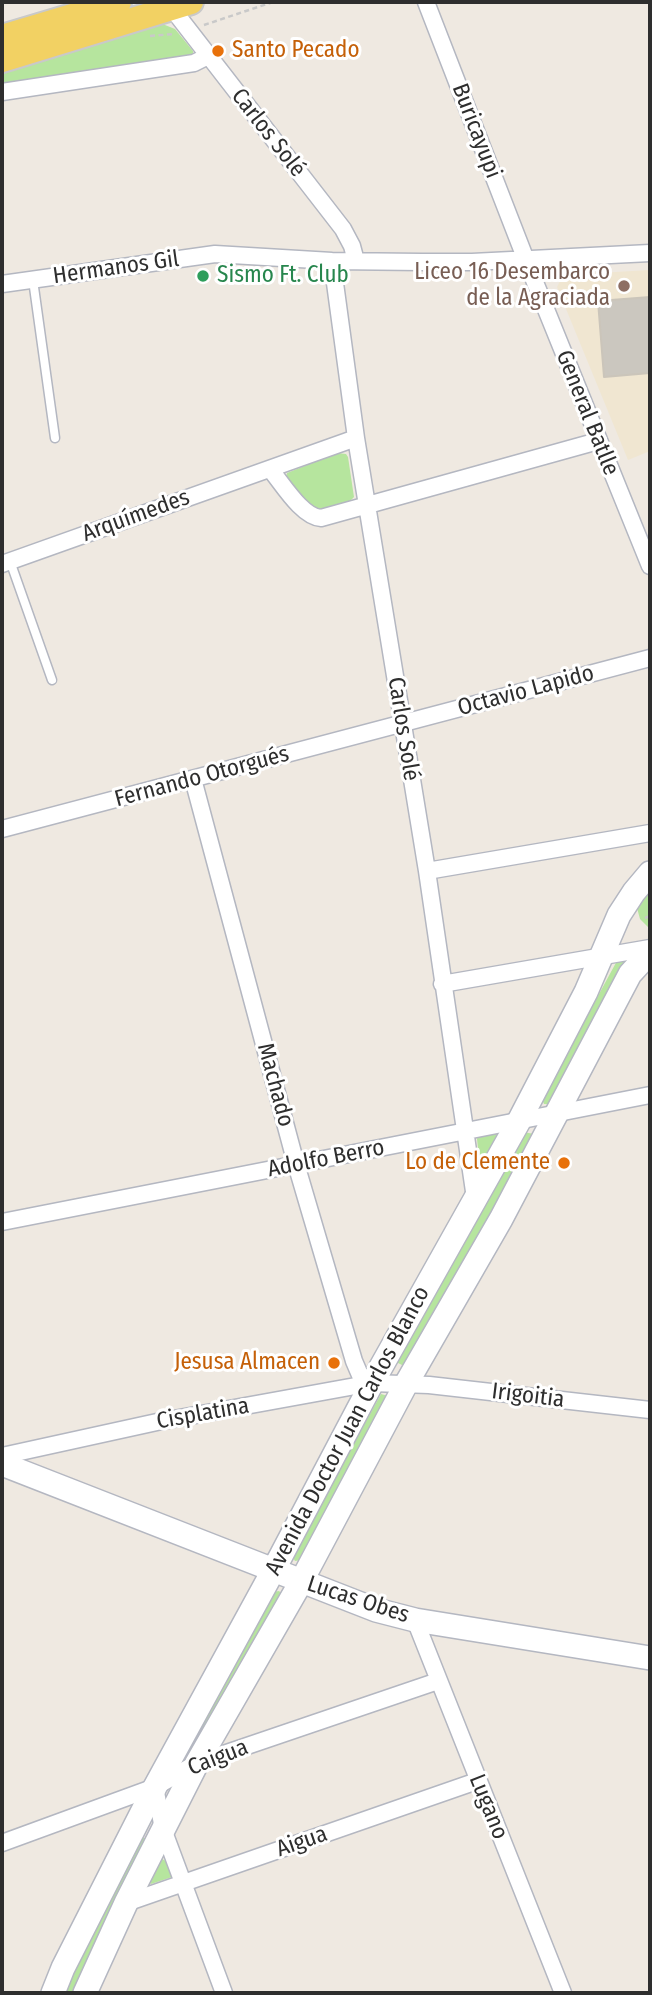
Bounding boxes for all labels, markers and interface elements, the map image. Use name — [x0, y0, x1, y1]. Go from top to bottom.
place label: Santo Pecado — [232, 37, 359, 65]
marker: Santo Pecado — [210, 43, 226, 59]
street label: Buricayupi — [445, 80, 507, 182]
street label: Carlos Solé — [225, 83, 311, 183]
street label: Hermanos Gil — [51, 246, 181, 290]
place label: Liceo 16 Desembarco de la Agraciada — [414, 259, 610, 313]
place label: Sismo Ft. Club — [217, 262, 349, 290]
marker: Sismo Ft. Club — [195, 268, 211, 284]
marker: Liceo 16 Desembarco de la Agraciada — [616, 278, 632, 294]
street label: General Batlle — [549, 346, 625, 480]
street label: Arquímedes — [79, 484, 193, 548]
street label: Octavio Lapido — [455, 660, 597, 722]
street label: Carlos Solé — [381, 675, 425, 783]
street label: Fernando Otorgués — [112, 740, 292, 814]
street label: Machado — [251, 1040, 299, 1130]
street label: Adolfo Berro — [265, 1134, 387, 1184]
place label: Lo de Clemente — [405, 1149, 550, 1177]
marker: Lo de Clemente — [556, 1155, 572, 1171]
street label: Avenida Doctor Juan Carlos Blanco — [260, 1282, 436, 1580]
place label: Jesusa Almacen — [174, 1349, 320, 1377]
marker: Jesusa Almacen — [326, 1355, 342, 1371]
street label: Irigoitia — [490, 1378, 566, 1414]
street label: Cisplatina — [155, 1392, 251, 1436]
street label: Lucas Obes — [303, 1571, 413, 1629]
street label: Caigua — [184, 1734, 252, 1782]
street label: Lugano — [463, 1770, 513, 1844]
street label: Aigua — [273, 1821, 331, 1863]

